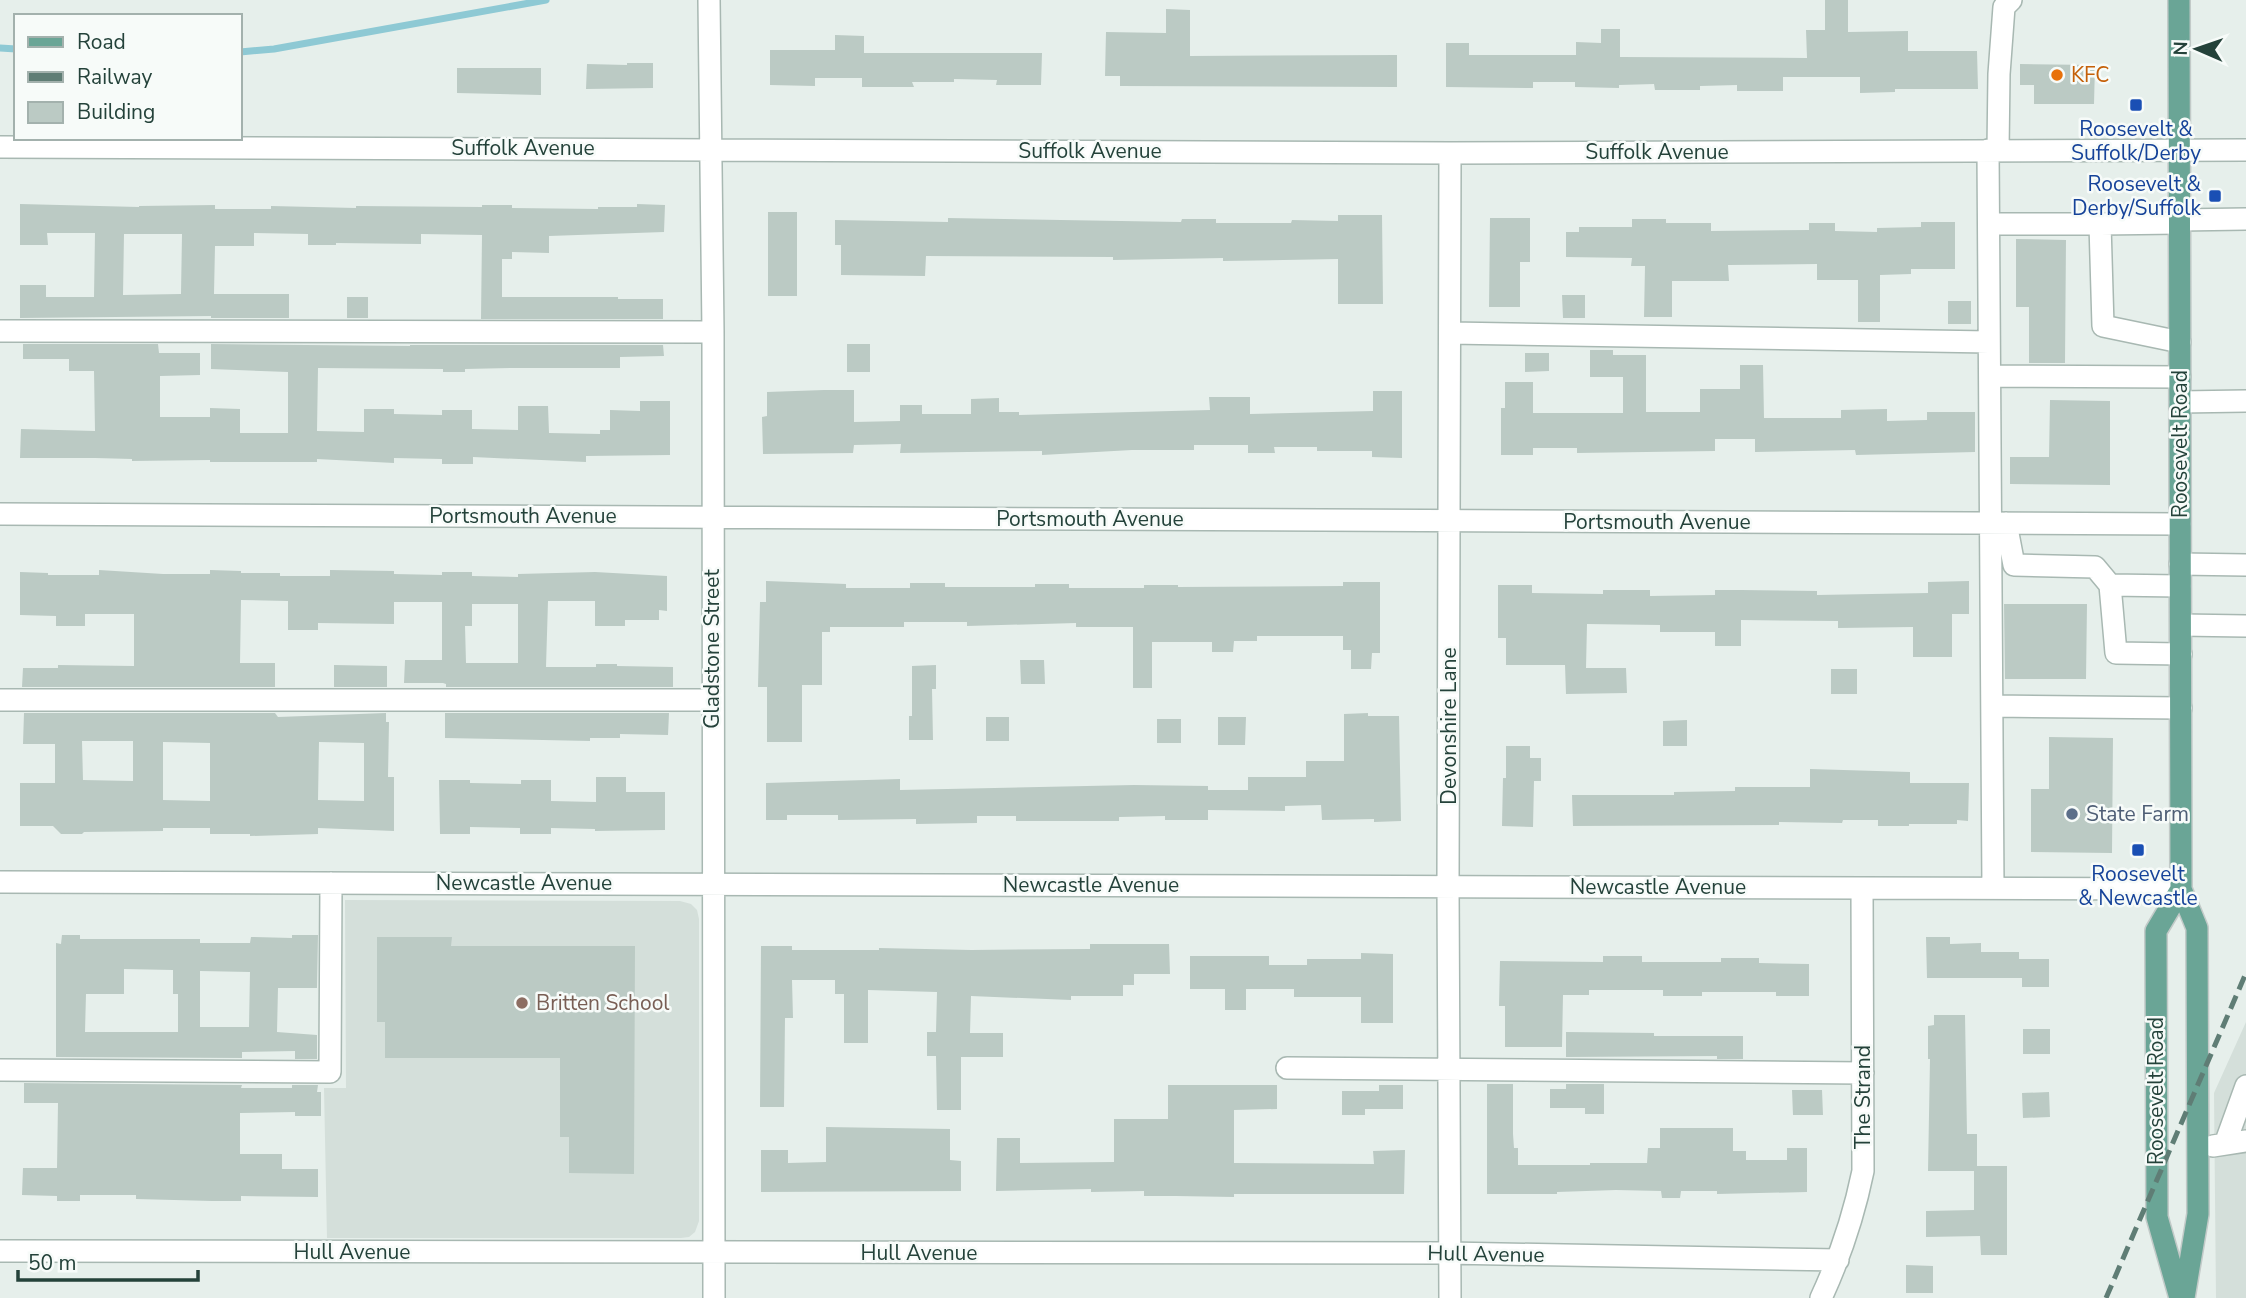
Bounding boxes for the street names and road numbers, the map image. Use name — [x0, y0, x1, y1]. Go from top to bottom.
street label: Suffolk Avenue — [451, 134, 595, 162]
street label: Suffolk Avenue — [1018, 137, 1162, 165]
street label: Suffolk Avenue — [1585, 138, 1729, 166]
street label: Roosevelt Road — [2166, 370, 2194, 518]
street label: Portsmouth Avenue — [429, 502, 617, 530]
street label: Portsmouth Avenue — [996, 505, 1184, 533]
street label: Portsmouth Avenue — [1563, 508, 1751, 536]
street label: Gladstone Street — [698, 569, 726, 729]
street label: Devonshire Lane — [1435, 647, 1463, 805]
street label: Newcastle Avenue — [436, 869, 612, 897]
street label: Newcastle Avenue — [1003, 871, 1179, 899]
street label: Newcastle Avenue — [1570, 873, 1746, 901]
street label: Roosevelt Road — [2142, 1017, 2170, 1165]
street label: The Strand — [1849, 1045, 1877, 1149]
street label: Hull Avenue — [293, 1238, 411, 1266]
street label: Hull Avenue — [860, 1239, 978, 1267]
street label: Hull Avenue — [1427, 1239, 1545, 1269]

